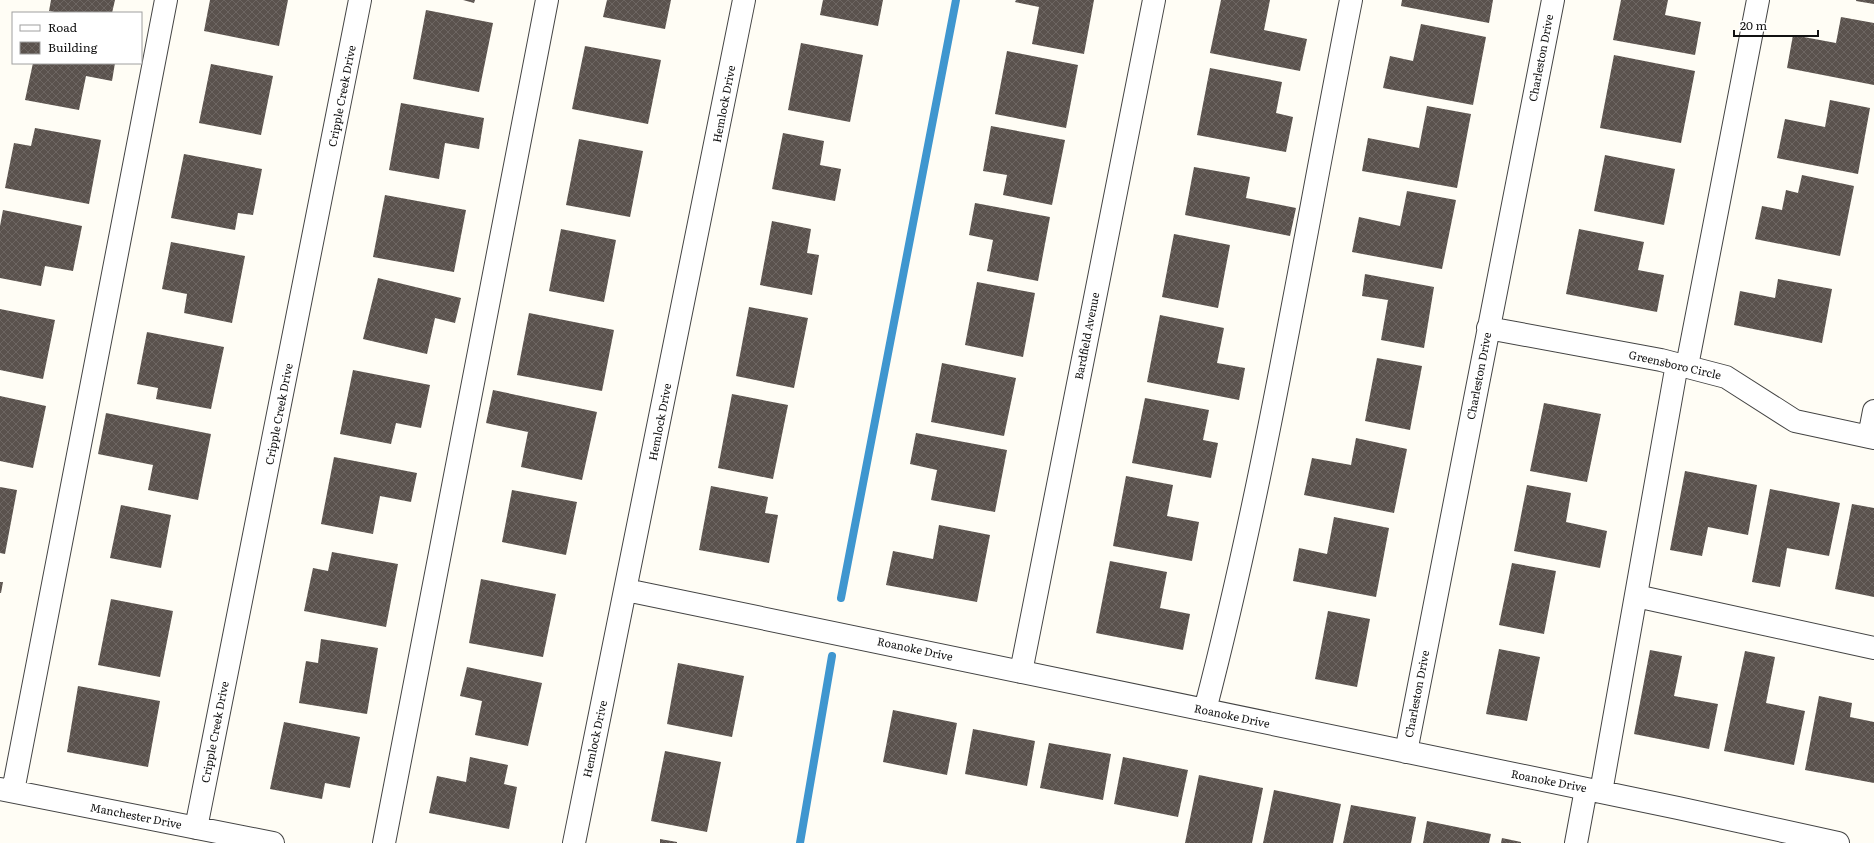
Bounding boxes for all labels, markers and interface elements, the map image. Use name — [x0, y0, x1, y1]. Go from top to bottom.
legend — [12, 12, 142, 64]
street label: Charleston Drive — [1524, 12, 1556, 103]
scale bar — [1734, 12, 1818, 38]
text: 20 m — [1740, 16, 1767, 34]
text: Road — [48, 18, 78, 36]
text: Building — [48, 38, 98, 56]
street label: Cripple Creek Drive — [323, 43, 359, 148]
street label: Hemlock Drive — [708, 63, 738, 144]
street label: Bardfield Avenue — [1070, 290, 1102, 381]
street label: Charleston Drive — [1462, 330, 1494, 421]
street label: Greensboro Circle — [1627, 346, 1723, 383]
street label: Cripple Creek Drive — [260, 361, 296, 466]
street label: Hemlock Drive — [644, 381, 674, 462]
street label: Roanoke Drive — [876, 632, 955, 664]
street label: Charleston Drive — [1400, 648, 1432, 739]
street label: Cripple Creek Drive — [196, 679, 232, 784]
street label: Hemlock Drive — [578, 698, 610, 779]
street label: Roanoke Drive — [1193, 699, 1272, 731]
street label: Roanoke Drive — [1510, 765, 1589, 795]
street label: Manchester Drive — [89, 798, 184, 832]

